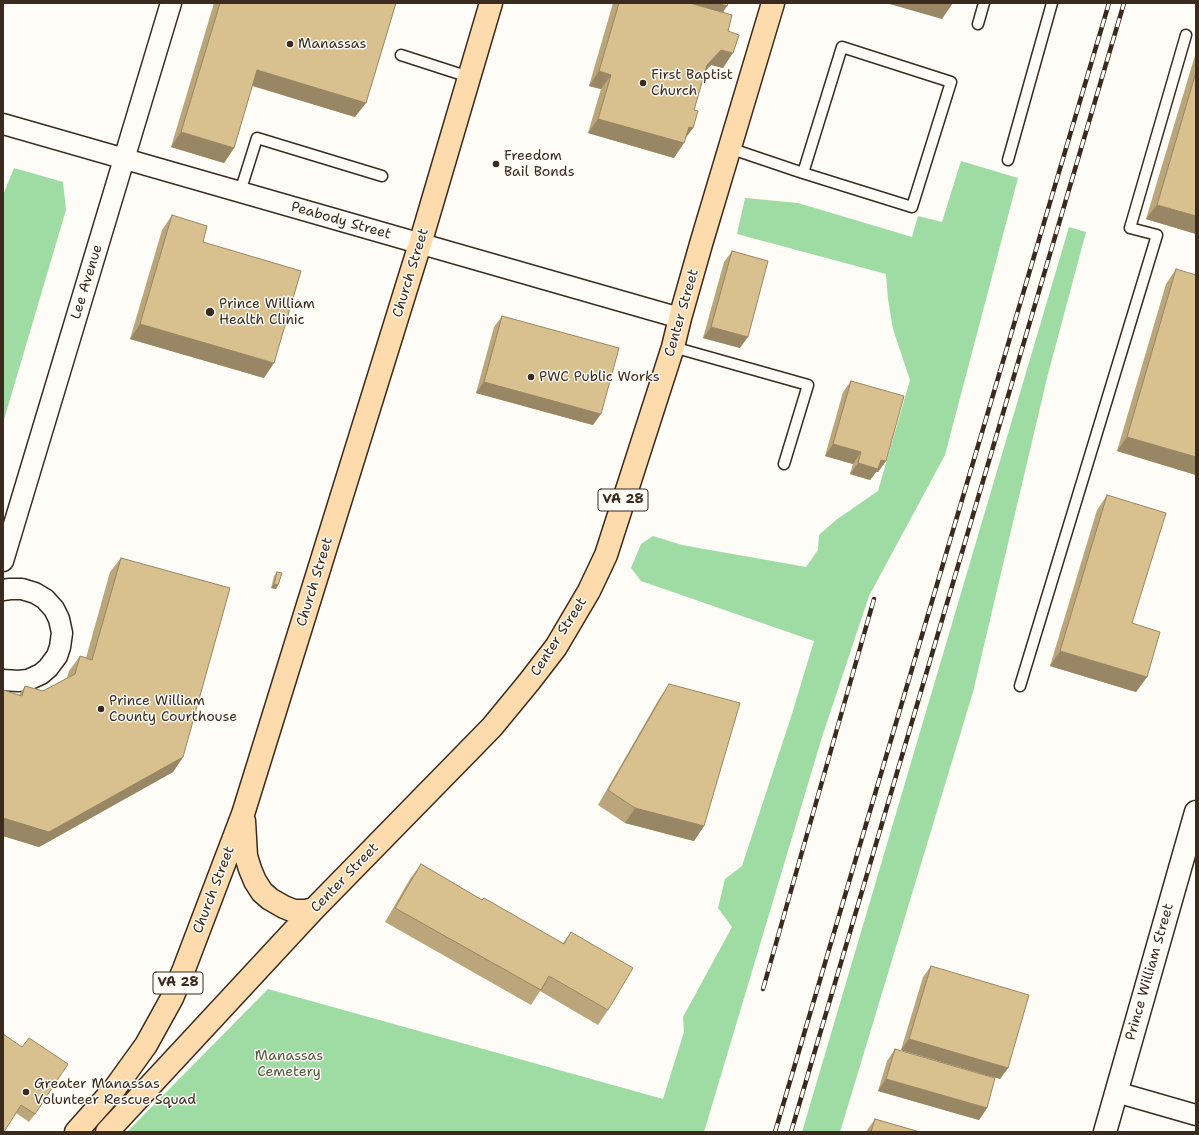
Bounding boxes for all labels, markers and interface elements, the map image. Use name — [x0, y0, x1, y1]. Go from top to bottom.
place label: Manassas — [298, 36, 366, 52]
marker: Manassas — [285, 39, 295, 49]
place label: First Baptist Church — [651, 67, 733, 100]
marker: First Baptist Church — [638, 78, 648, 88]
place label: Freedom Bail Bonds — [504, 148, 575, 180]
marker: Freedom Bail Bonds — [491, 159, 501, 169]
street label: Peabody Street — [289, 199, 393, 243]
street label: Church Street — [389, 226, 433, 320]
street label: Lee Avenue — [68, 243, 106, 321]
street label: Center Street — [661, 267, 703, 359]
place label: Prince William Health Clinic — [219, 296, 315, 328]
marker: Prince William Health Clinic — [204, 306, 216, 318]
place label: PWC Public Works — [539, 369, 660, 385]
marker: PWC Public Works — [526, 372, 536, 382]
road number: VA 28 — [598, 489, 648, 511]
street label: Church Street — [293, 535, 337, 629]
street label: Center Street — [527, 595, 591, 679]
place label: Prince William County Courthouse — [109, 693, 237, 726]
marker: Prince William County Courthouse — [96, 704, 106, 714]
street label: Center Street — [308, 840, 382, 916]
street label: Church Street — [190, 844, 238, 936]
street label: Prince William Street — [1122, 902, 1178, 1042]
road number: VA 28 — [153, 972, 203, 994]
park label: Manassas Cemetery — [255, 1048, 323, 1080]
place label: Greater Manassas Volunteer Rescue Squad — [34, 1076, 196, 1108]
marker: Greater Manassas Volunteer Rescue Squad — [21, 1087, 31, 1097]

